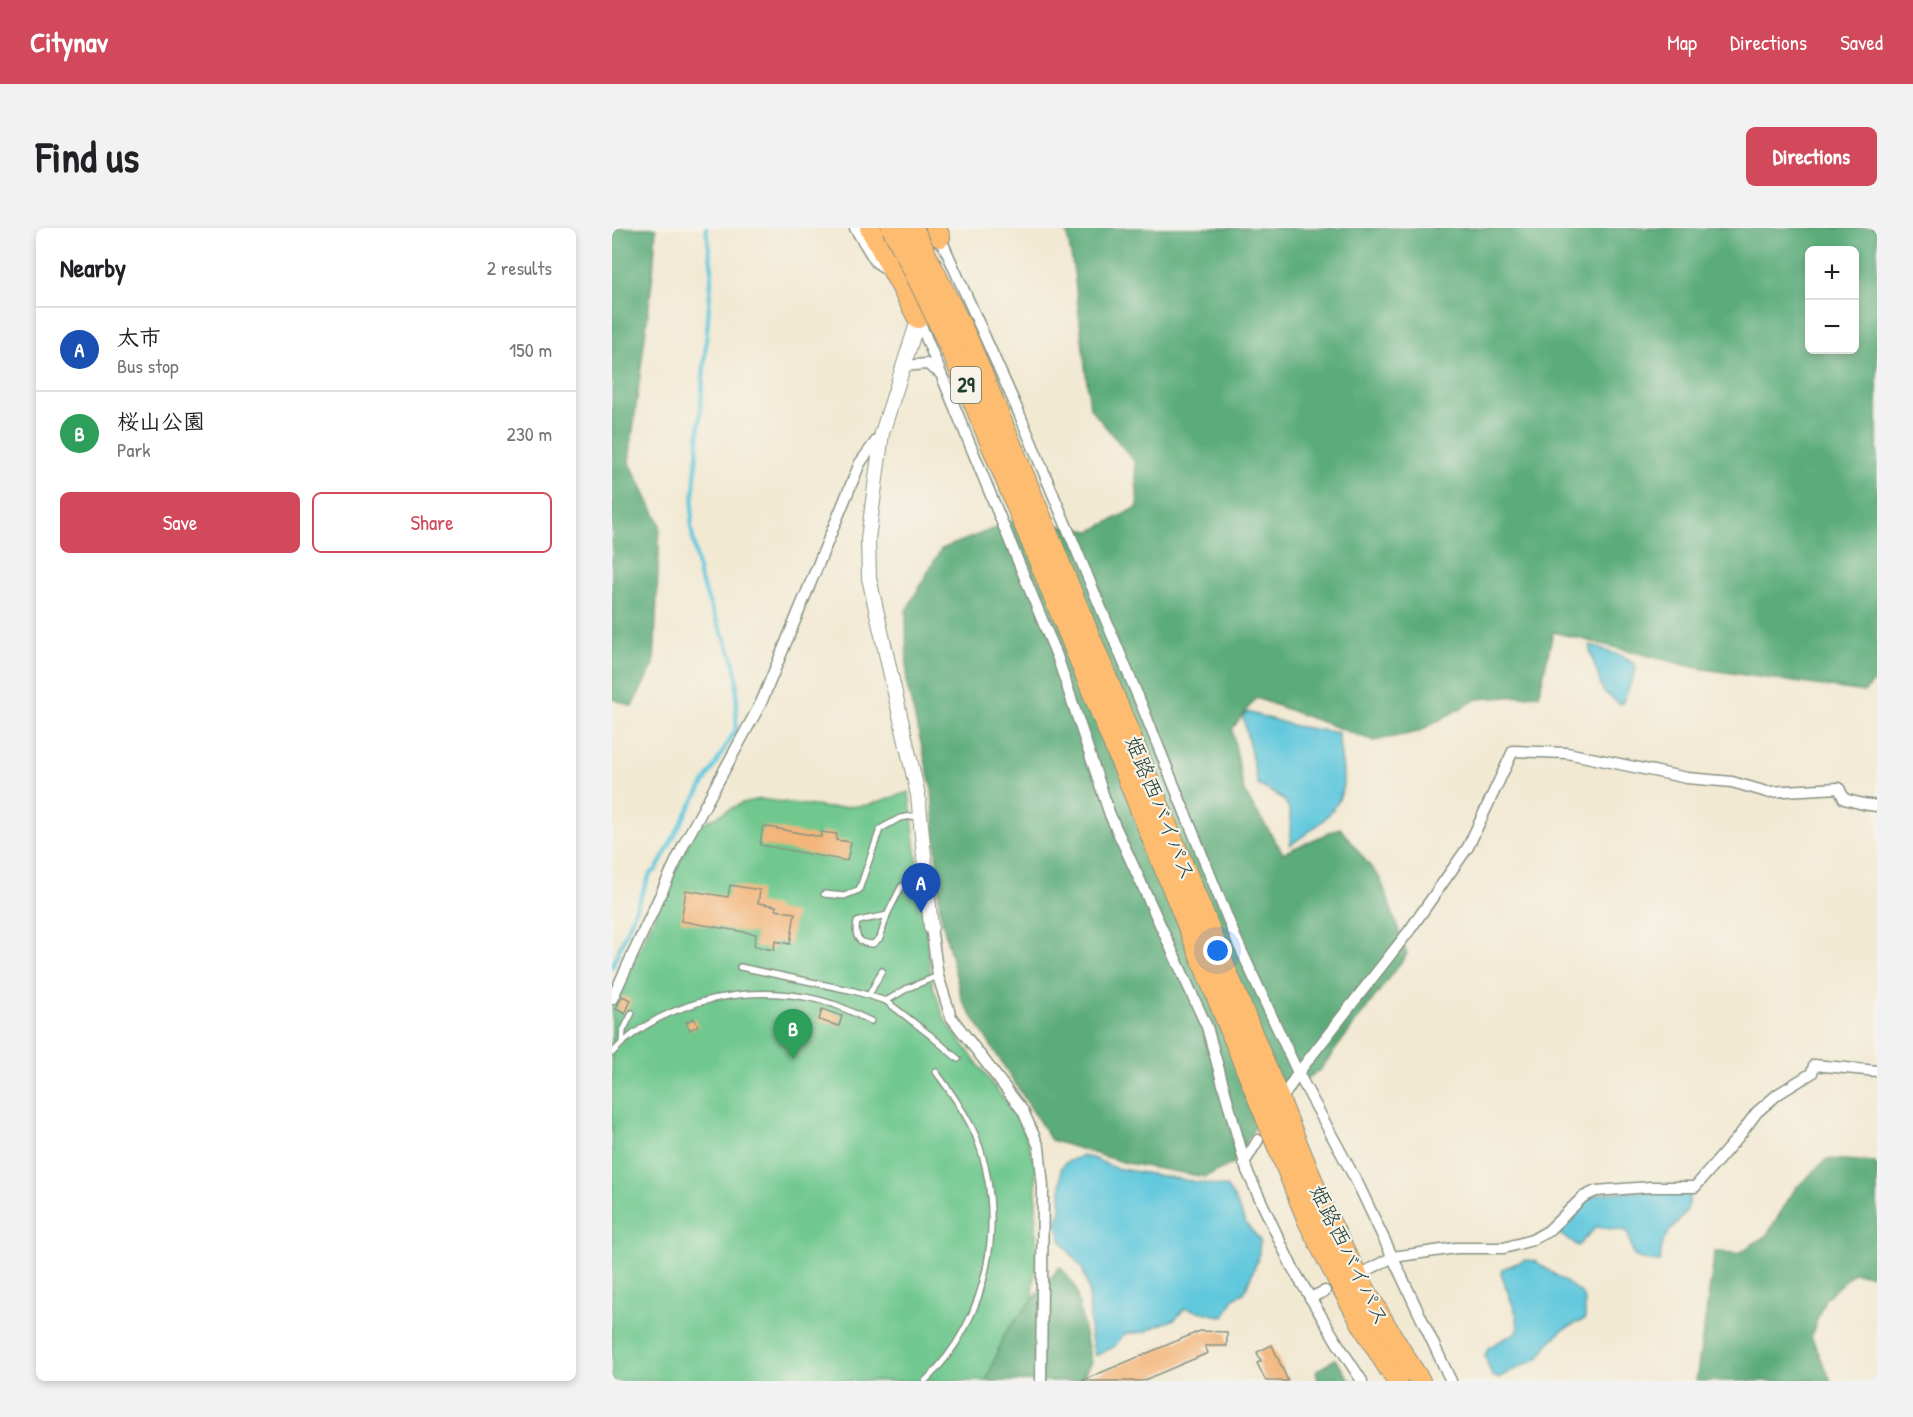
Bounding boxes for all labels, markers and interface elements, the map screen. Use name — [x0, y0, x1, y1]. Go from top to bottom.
text: Citynav — [30, 23, 108, 61]
text: Map — [1667, 28, 1697, 57]
text: Directions — [1730, 28, 1807, 57]
text: Saved — [1840, 28, 1883, 57]
button: Directions — [1746, 127, 1877, 186]
text: Find us — [36, 128, 139, 185]
map controls — [1805, 246, 1859, 354]
button: + — [1805, 246, 1859, 300]
text: Nearby — [60, 250, 126, 285]
text: 2 results — [487, 254, 552, 281]
button: − — [1805, 300, 1859, 354]
text: 太市 — [117, 322, 161, 352]
text: A — [75, 336, 84, 363]
text: 150 m — [509, 336, 552, 363]
text: Bus stop — [117, 352, 179, 379]
road number: 29 — [951, 367, 981, 403]
text: 桜山公園 — [117, 406, 205, 436]
text: B — [74, 420, 85, 447]
text: 230 m — [507, 420, 552, 447]
text: Park — [117, 436, 150, 463]
button: Save — [60, 492, 300, 553]
button: Share — [312, 492, 552, 553]
street label: 姫路西バイパス — [1118, 731, 1204, 885]
pin: A — [902, 864, 940, 913]
your location — [1203, 936, 1232, 965]
pin: B — [774, 1010, 813, 1059]
street label: 姫路西バイパス — [1303, 1179, 1397, 1331]

